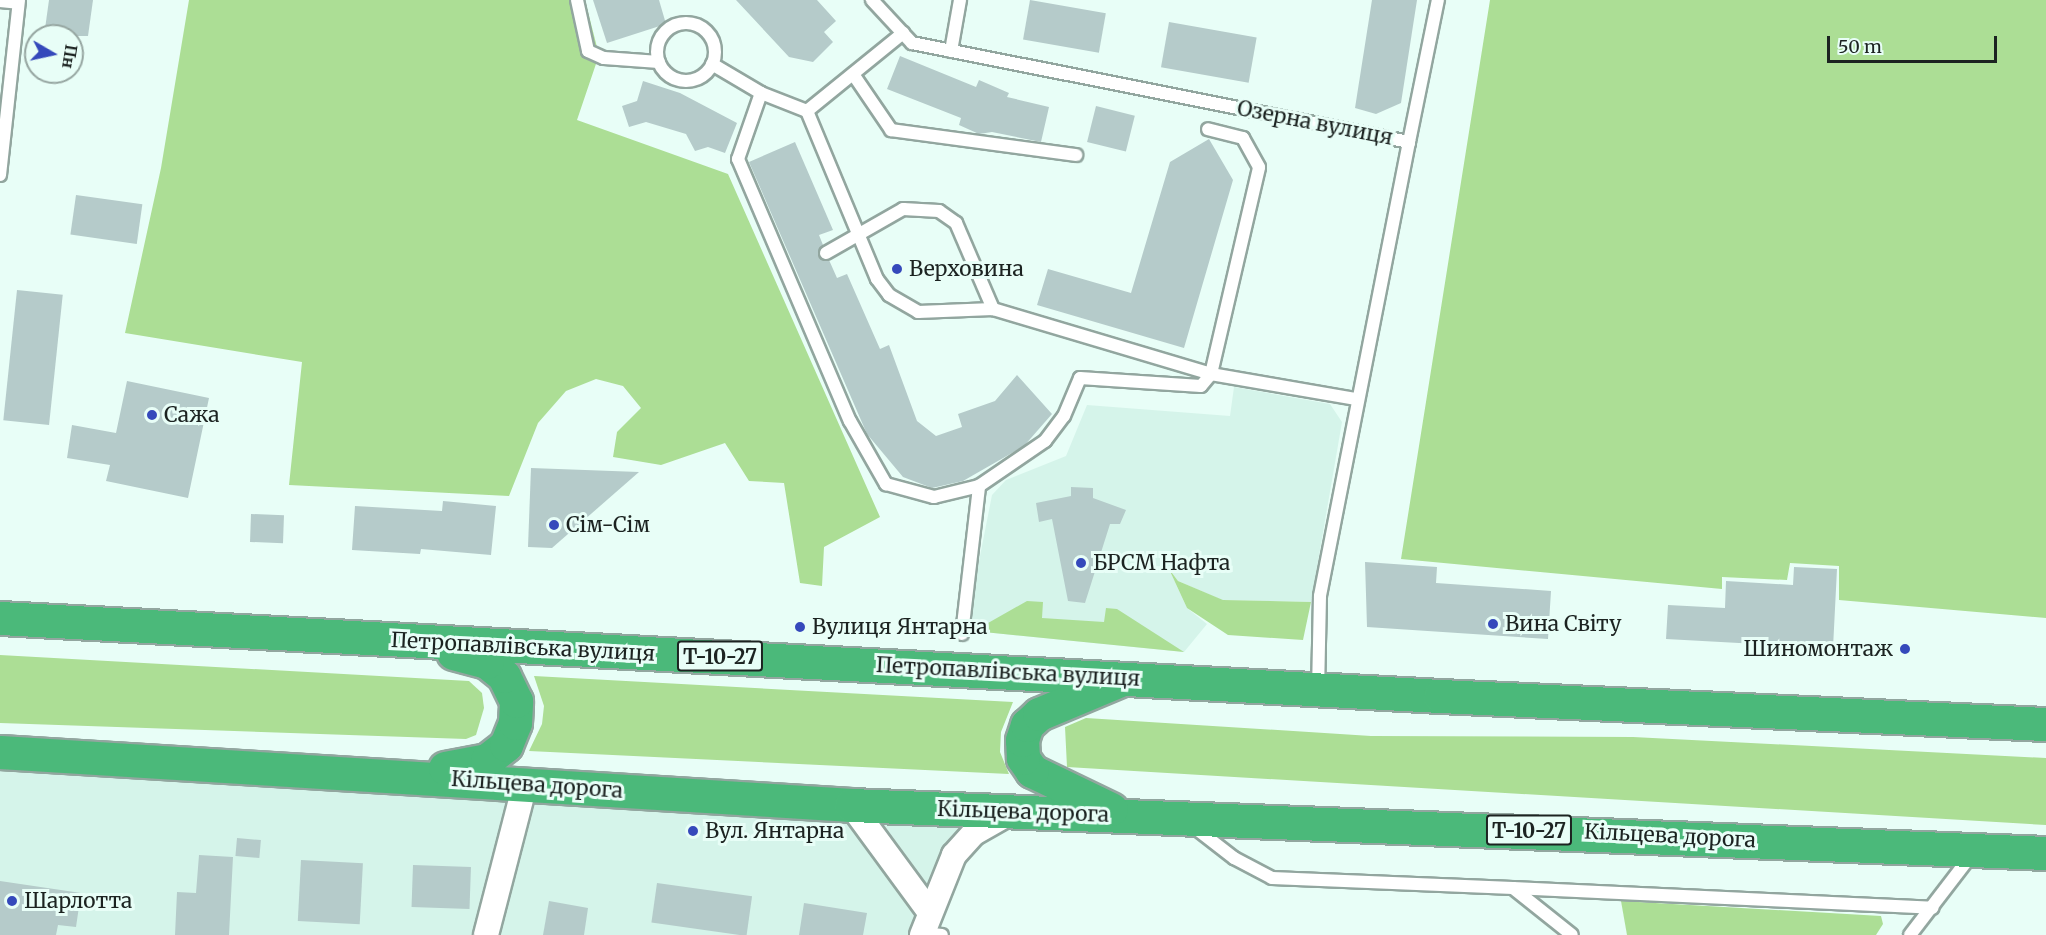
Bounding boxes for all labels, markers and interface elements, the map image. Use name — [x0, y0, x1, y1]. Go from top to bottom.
north arrow — [24, 24, 84, 84]
scale bar — [1830, 24, 2000, 62]
text: 50 m — [1838, 35, 1882, 58]
text: Пн — [58, 43, 82, 70]
street label: Озерна вулиця — [1235, 96, 1395, 150]
place label: Верховина — [909, 256, 1024, 282]
marker: Верховина — [890, 262, 904, 276]
place label: Сажа — [164, 402, 220, 428]
marker: Сажа — [145, 408, 159, 422]
place label: Сім-Сім — [566, 512, 650, 538]
marker: Сім-Сім — [547, 518, 561, 532]
place label: БРСМ Нафта — [1093, 550, 1230, 576]
marker: БРСМ Нафта — [1074, 556, 1088, 570]
place label: Вина Світу — [1505, 611, 1621, 637]
place label: Вулиця Янтарна — [812, 614, 988, 640]
marker: Вина Світу — [1486, 617, 1500, 631]
marker: Вулиця Янтарна — [793, 620, 807, 634]
street label: Петропавлівська вулиця — [390, 627, 656, 667]
place label: Шиномонтаж — [1743, 636, 1893, 662]
road number: Т-10-27 — [676, 639, 764, 673]
marker: Шиномонтаж — [1898, 642, 1912, 656]
street label: Петропавлівська вулиця — [875, 652, 1141, 692]
street label: Кільцева дорога — [450, 766, 624, 804]
street label: Кільцева дорога — [937, 796, 1109, 828]
road number: Т-10-27 — [1486, 813, 1573, 847]
place label: Вул. Янтарна — [705, 818, 844, 844]
street label: Кільцева дорога — [1583, 819, 1757, 853]
marker: Вул. Янтарна — [686, 824, 700, 838]
place label: Шарлотта — [24, 888, 132, 914]
marker: Шарлотта — [5, 894, 19, 908]

